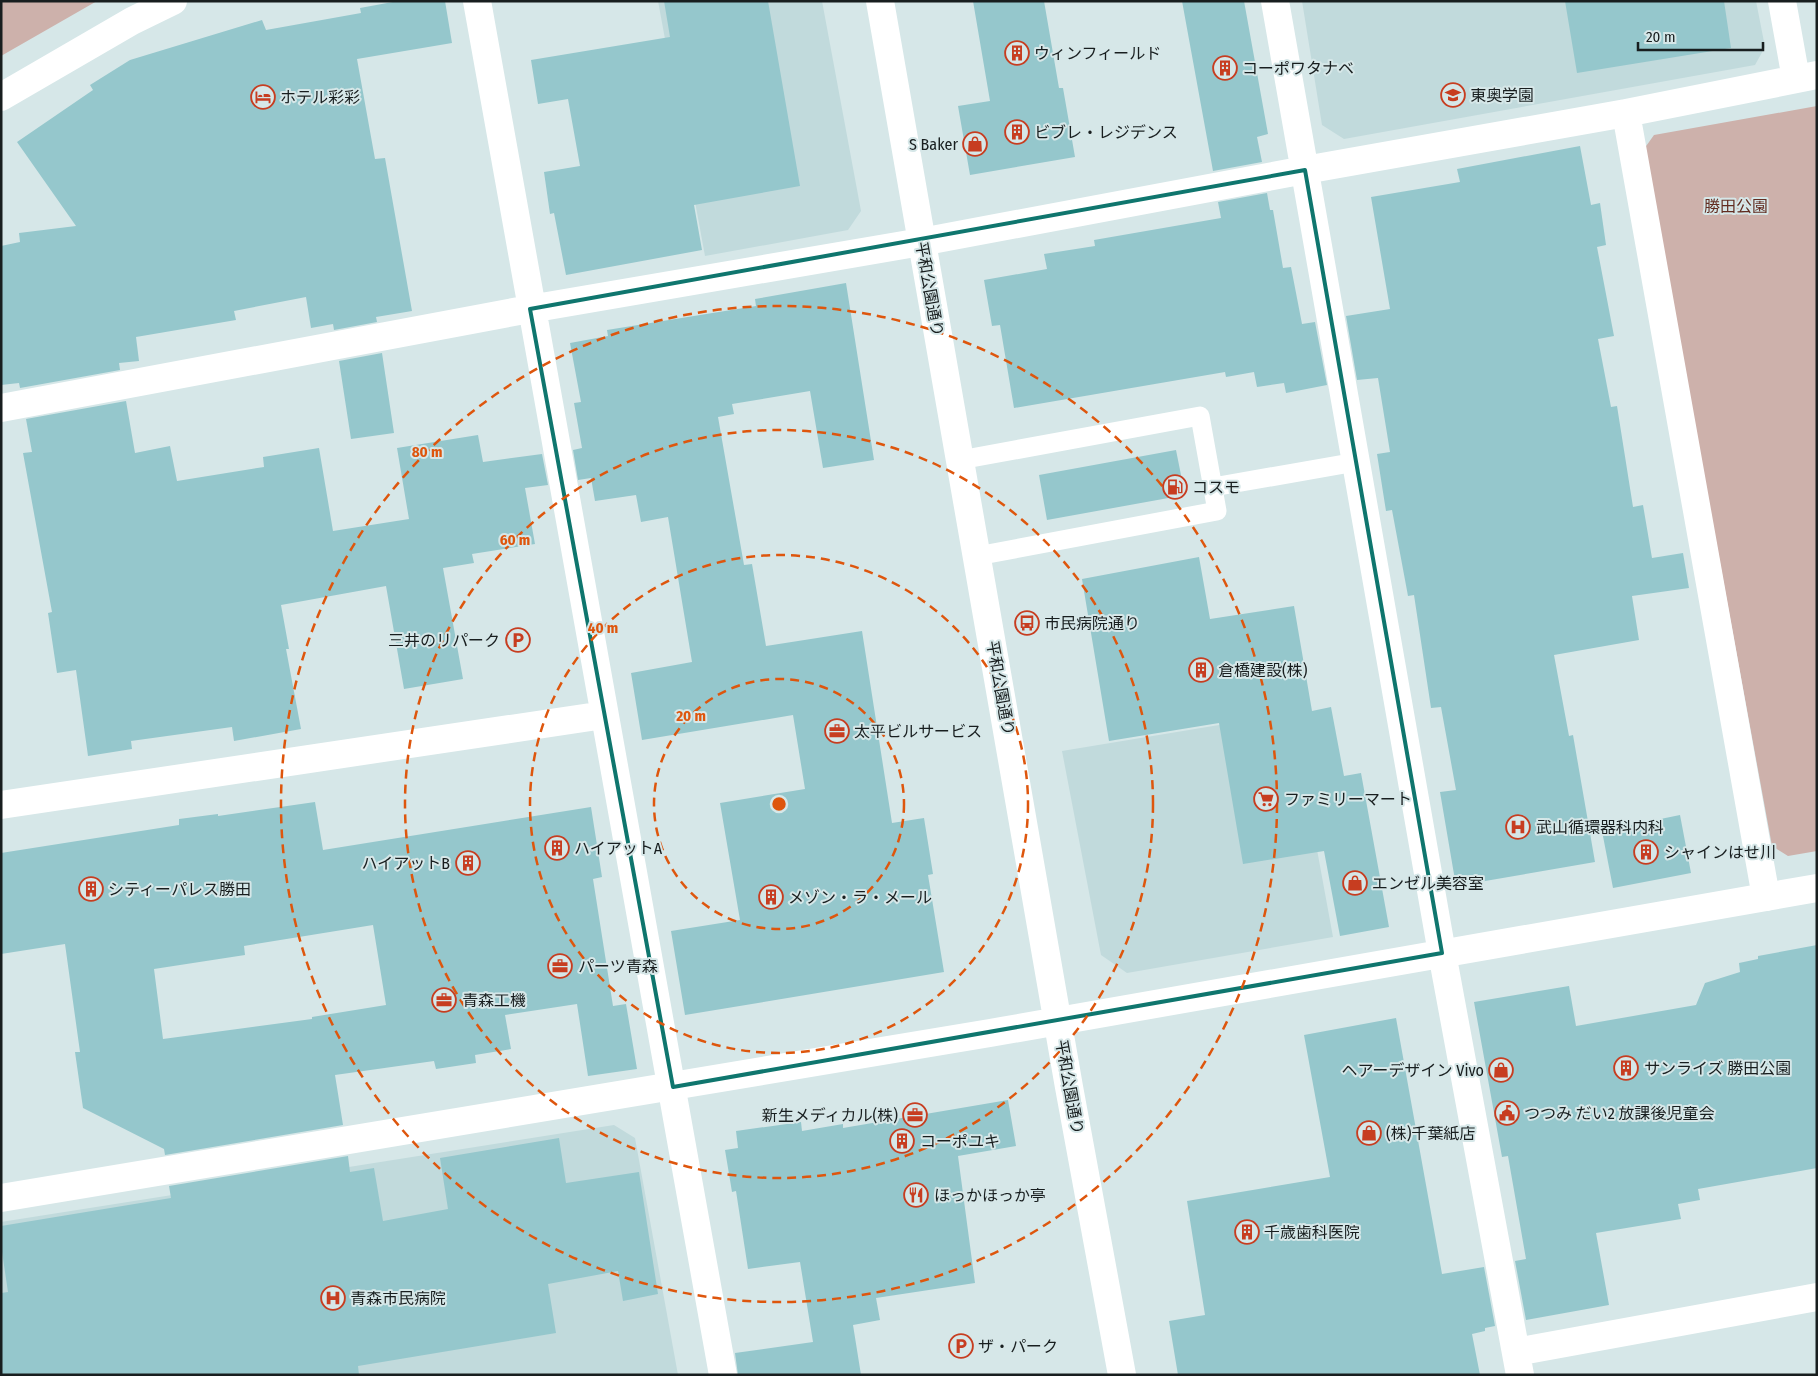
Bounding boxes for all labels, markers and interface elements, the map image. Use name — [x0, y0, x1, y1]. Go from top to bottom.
scale bar — [1638, 20, 1763, 52]
text: 20 m — [1646, 28, 1676, 46]
building icon: ウィンフィールド — [1004, 40, 1030, 66]
place label: ウィンフィールド — [1034, 44, 1161, 63]
building icon: コーポワタナベ — [1212, 55, 1238, 81]
place label: コーポワタナベ — [1242, 59, 1354, 78]
school or university icon: 東奥学園 — [1440, 82, 1466, 108]
hotel icon: ホテル彩彩 — [250, 84, 276, 110]
place label: 東奥学園 — [1470, 86, 1534, 105]
place label: ホテル彩彩 — [280, 88, 360, 107]
building icon: ビブレ・レジデンス — [1004, 119, 1030, 145]
place label: ビブレ・レジデンス — [1034, 123, 1178, 142]
shop icon: S Baker — [962, 131, 988, 157]
place label: S Baker — [909, 135, 958, 154]
park label: 勝田公園 — [1704, 197, 1768, 216]
street label: 平和公園通り — [912, 240, 947, 338]
text: 80 m — [412, 443, 442, 461]
fuel station icon: コスモ — [1162, 474, 1188, 500]
place label: コスモ — [1192, 478, 1240, 497]
text: 60 m — [500, 531, 530, 549]
bus stop icon: 市民病院通り — [1014, 610, 1040, 636]
place label: 市民病院通り — [1044, 614, 1140, 633]
text: 40 m — [588, 619, 618, 637]
parking icon: 三井のリパーク — [505, 627, 531, 653]
place label: 三井のリパーク — [388, 631, 500, 650]
street label: 平和公園通り — [983, 639, 1018, 737]
building icon: 倉橋建設(株) — [1188, 657, 1214, 683]
place label: 倉橋建設(株) — [1218, 661, 1308, 680]
text: 20 m — [675, 707, 706, 725]
office icon: 太平ビルサービス — [824, 718, 850, 744]
place label: 太平ビルサービス — [854, 722, 982, 741]
supermarket icon: ファミリーマート — [1253, 786, 1279, 812]
place label: ファミリーマート — [1284, 790, 1412, 809]
centre of rings — [770, 795, 788, 813]
hospital icon: 武山循環器科内科 — [1505, 814, 1531, 840]
place label: 武山循環器科内科 — [1536, 818, 1664, 837]
building icon: ハイアットA — [544, 835, 570, 861]
place label: ハイアットA — [574, 839, 663, 858]
building icon: シャインはせ川 — [1633, 839, 1659, 865]
place label: シャインはせ川 — [1664, 843, 1776, 862]
building icon: ハイアットB — [455, 850, 481, 876]
place label: ハイアットB — [362, 854, 450, 873]
shop icon: エンゼル美容室 — [1342, 870, 1368, 896]
place label: エンゼル美容室 — [1372, 874, 1484, 893]
building icon: シティーパレス勝田 — [78, 876, 104, 902]
place label: シティーパレス勝田 — [108, 880, 251, 899]
building icon: メゾン・ラ・メール — [758, 884, 784, 910]
place label: メゾン・ラ・メール — [788, 888, 932, 907]
office icon: パーツ青森 — [547, 953, 573, 979]
place label: パーツ青森 — [578, 957, 658, 976]
office icon: 青森工機 — [431, 987, 457, 1013]
place label: 青森工機 — [462, 991, 526, 1010]
street label: 平和公園通り — [1052, 1038, 1087, 1136]
building icon: サンライズ 勝田公園 — [1613, 1055, 1639, 1081]
shop icon: ヘアーデザイン Vivo — [1488, 1057, 1514, 1083]
place label: サンライズ 勝田公園 — [1644, 1059, 1791, 1078]
place label: ヘアーデザイン Vivo — [1342, 1061, 1484, 1080]
public building icon: つつみ だい2 放課後児童会 — [1494, 1100, 1520, 1126]
office icon: 新生メディカル(株) — [902, 1102, 928, 1128]
place label: つつみ だい2 放課後児童会 — [1524, 1104, 1715, 1123]
place label: 新生メディカル(株) — [762, 1106, 898, 1125]
shop icon: (株)千葉紙店 — [1356, 1120, 1382, 1146]
place label: (株)千葉紙店 — [1386, 1124, 1475, 1143]
building icon: コーポユキ — [889, 1128, 915, 1154]
place label: コーポユキ — [920, 1132, 1000, 1151]
restaurant icon: ほっかほっか亭 — [903, 1182, 929, 1208]
place label: ほっかほっか亭 — [934, 1186, 1046, 1205]
building icon: 千歳歯科医院 — [1234, 1219, 1260, 1245]
place label: 千歳歯科医院 — [1264, 1223, 1360, 1242]
hospital icon: 青森市民病院 — [320, 1285, 346, 1311]
place label: 青森市民病院 — [350, 1289, 446, 1308]
parking icon: ザ・パーク — [948, 1333, 974, 1359]
place label: ザ・パーク — [978, 1337, 1058, 1356]

